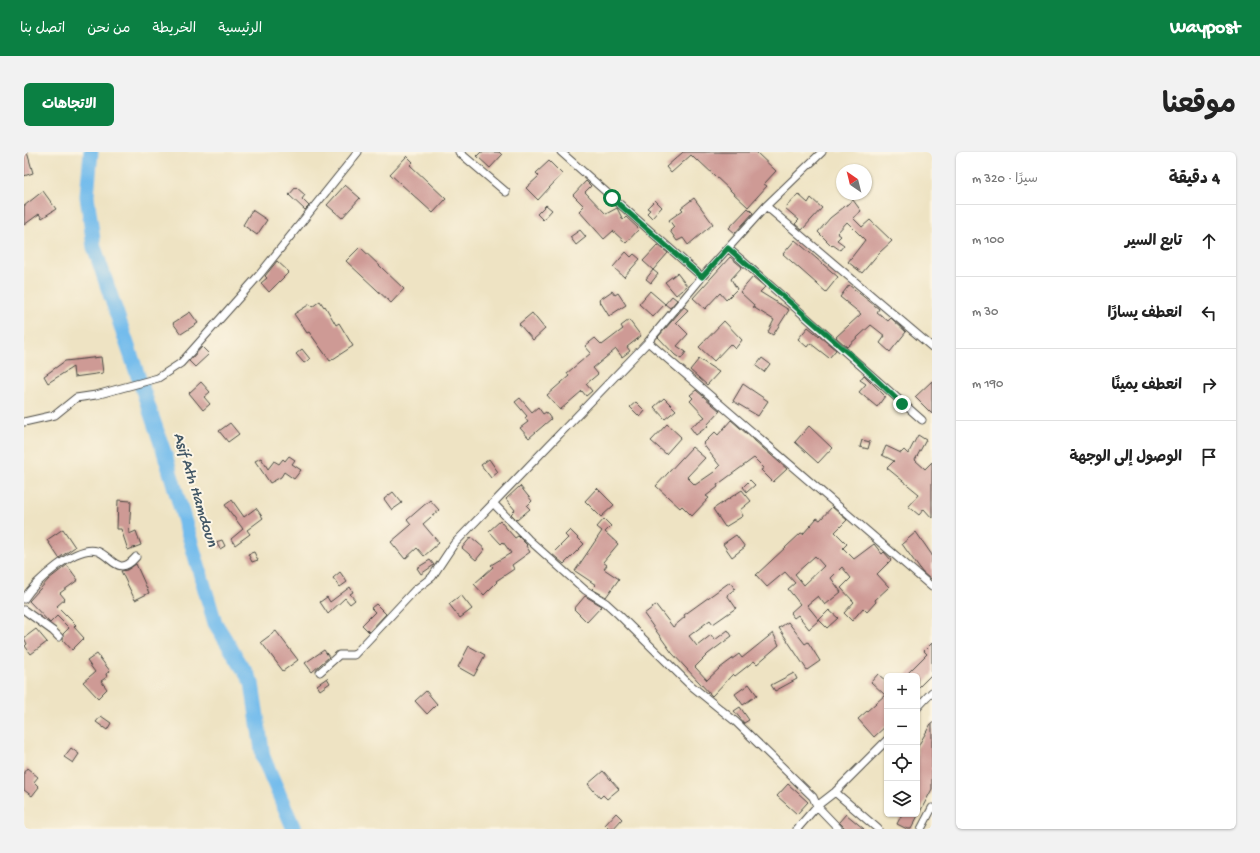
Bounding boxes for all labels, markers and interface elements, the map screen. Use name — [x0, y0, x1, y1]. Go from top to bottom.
text: Waypost — [1170, 17, 1240, 40]
text: اتصل بنا — [20, 21, 65, 38]
text: من نحن — [87, 21, 131, 38]
text: الخريطة — [153, 21, 196, 38]
text: الرئيسية — [218, 21, 262, 38]
button: الاتجاهات — [24, 83, 114, 126]
text: موقعنا — [1162, 90, 1236, 123]
north arrow — [836, 164, 872, 200]
text: 4 دقيقة — [1169, 170, 1220, 190]
text: سيرًا · 320 m — [972, 172, 1038, 187]
route start — [603, 189, 621, 207]
icon: ahead — [1198, 230, 1220, 252]
text: 100 m — [972, 233, 1004, 248]
text: تابع السير — [1125, 233, 1182, 251]
icon: left — [1198, 302, 1220, 324]
text: 30 m — [972, 305, 998, 320]
text: انعطف يسارًا — [1108, 305, 1182, 323]
icon: right — [1198, 374, 1220, 396]
text: 190 m — [972, 377, 1003, 392]
text: انعطف يمينًا — [1111, 377, 1182, 395]
route end — [893, 395, 911, 413]
water label: Asif Ath Hamdoun — [168, 431, 220, 550]
icon: arrive — [1198, 446, 1220, 468]
text: الوصول إلى الوجهة — [1069, 449, 1182, 467]
map controls — [884, 673, 920, 817]
button: + — [884, 673, 920, 709]
button: − — [884, 709, 920, 745]
button: locate — [884, 745, 920, 781]
button: layers — [884, 781, 920, 817]

